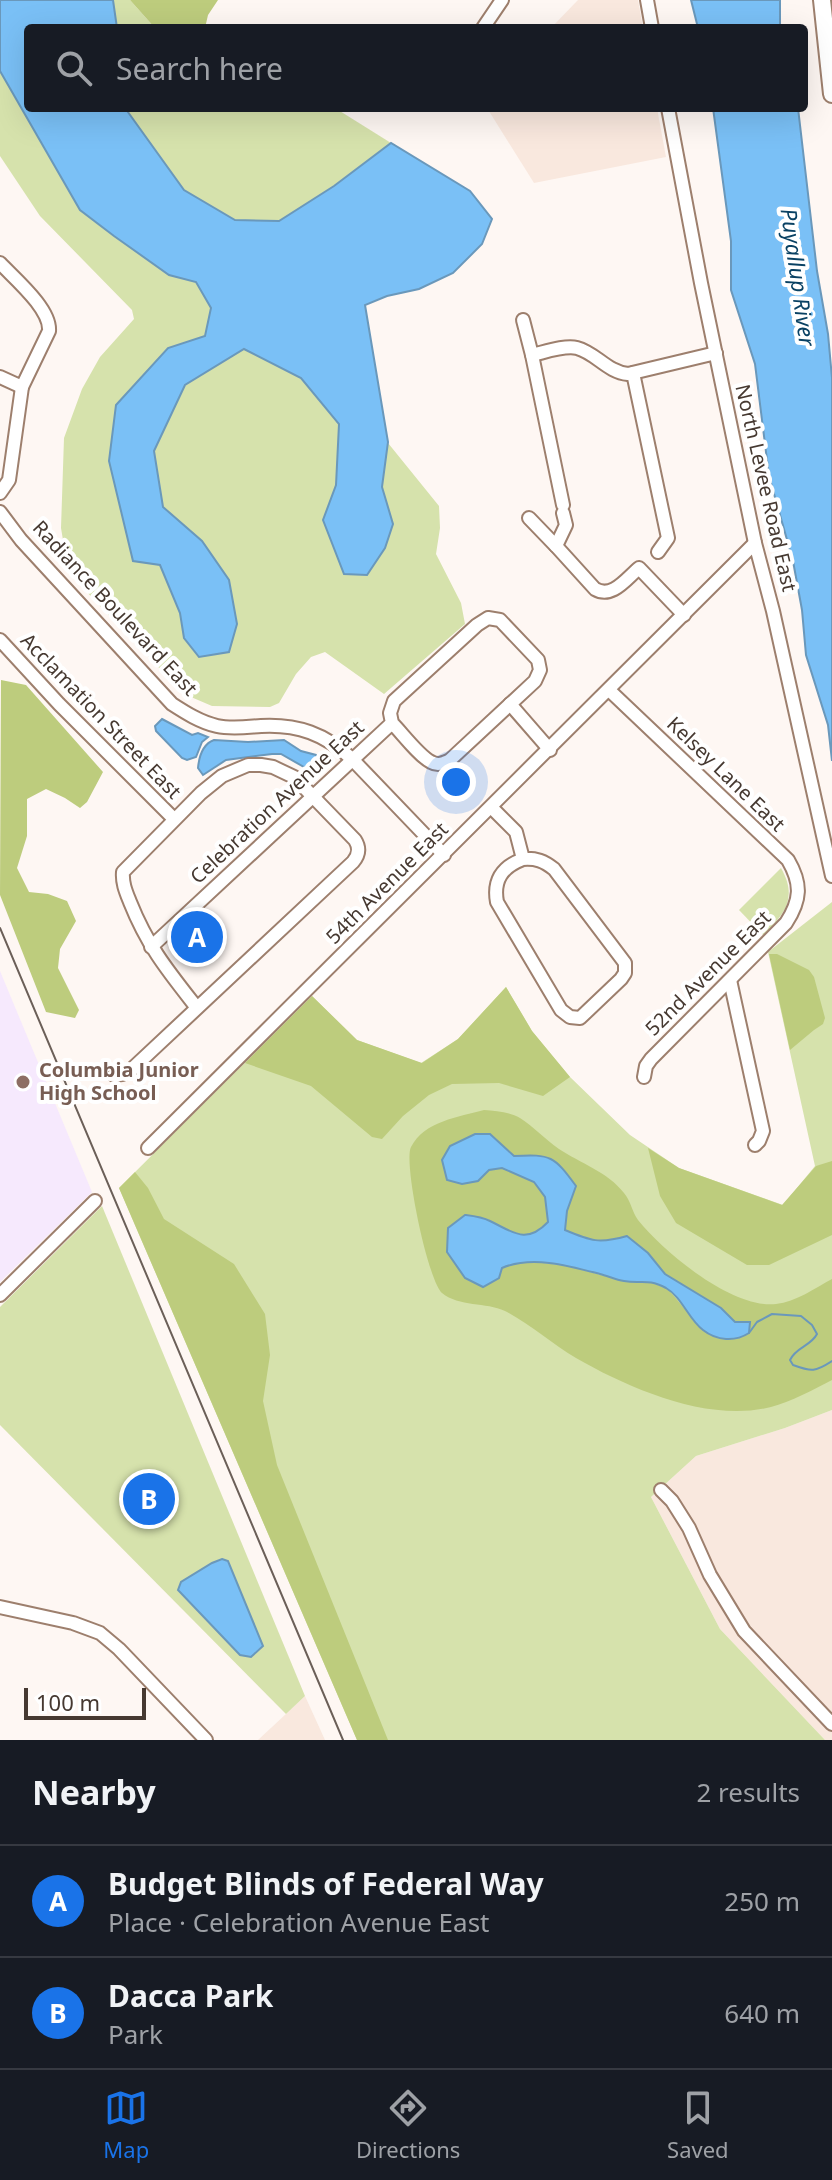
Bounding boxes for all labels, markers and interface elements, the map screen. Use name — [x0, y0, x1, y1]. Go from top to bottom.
search box — [24, 24, 808, 112]
icon: search — [52, 46, 96, 90]
text: Search here — [116, 48, 283, 89]
water label: Puyallup River — [774, 206, 824, 349]
street label: North Levee Road East — [729, 382, 803, 594]
street label: Radiance Boulevard East — [27, 514, 204, 701]
street label: Acclamation Street East — [15, 627, 188, 804]
street label: Kelsey Lane East — [661, 710, 791, 837]
street label: Celebration Avenue East — [184, 714, 369, 889]
your location — [436, 762, 476, 802]
street label: 54th Avenue East — [320, 816, 454, 950]
street label: 52nd Avenue East — [639, 904, 776, 1041]
pin: A — [171, 907, 223, 967]
place label: Columbia Junior High School — [39, 1056, 199, 1106]
marker: Columbia Junior High School — [14, 1073, 32, 1091]
pin: B — [123, 1469, 175, 1529]
scale bar — [24, 1684, 146, 1720]
text: 100 m — [36, 1687, 100, 1717]
text: Nearby — [32, 1769, 156, 1815]
text: 2 results — [696, 1774, 800, 1810]
text: Budget Blinds of Federal Way — [108, 1863, 544, 1904]
text: A — [49, 1883, 67, 1919]
text: 250 m — [724, 1883, 800, 1919]
text: Place · Celebration Avenue East — [108, 1904, 490, 1940]
text: Dacca Park — [108, 1975, 273, 2016]
text: B — [49, 1995, 67, 2031]
text: 640 m — [724, 1995, 800, 2031]
text: Park — [108, 2016, 163, 2052]
tab: Map — [103, 2086, 149, 2164]
tab: Directions — [356, 2086, 460, 2164]
tab: Saved — [667, 2086, 729, 2164]

